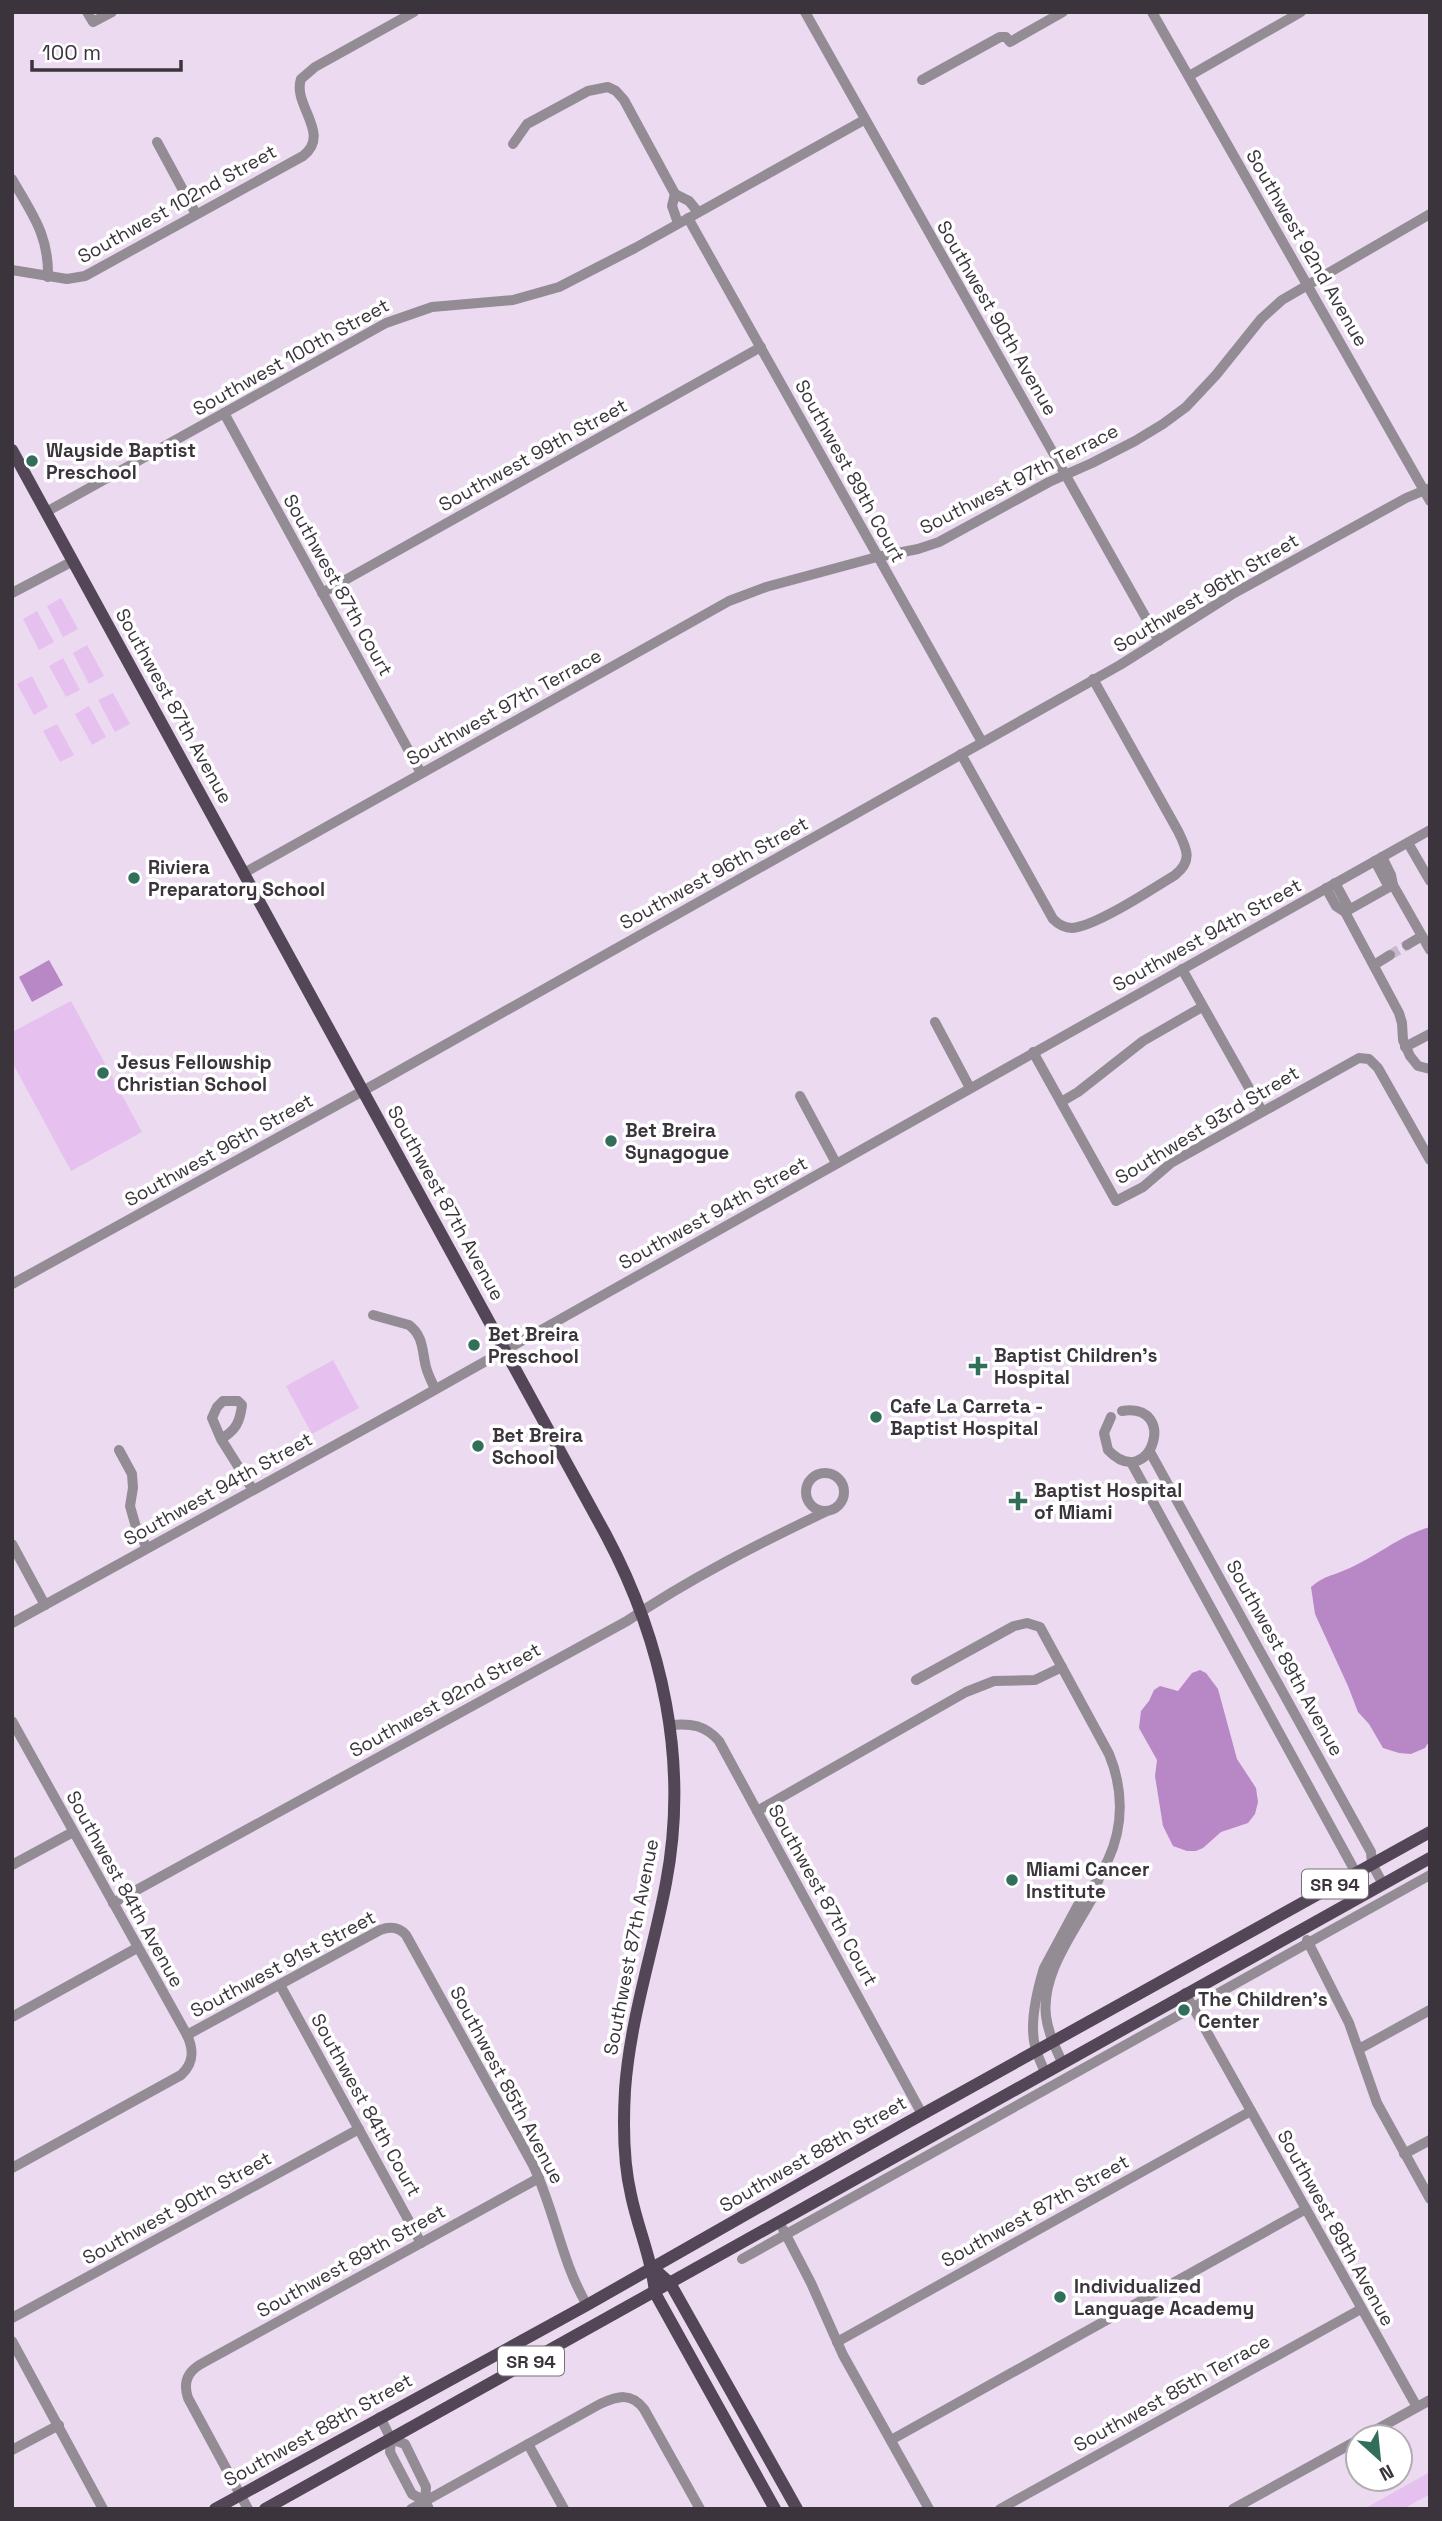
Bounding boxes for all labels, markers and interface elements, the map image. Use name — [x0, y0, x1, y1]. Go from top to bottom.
scale bar — [32, 28, 180, 72]
text: 100 m — [42, 39, 101, 66]
street label: Southwest 102nd Street — [73, 139, 281, 269]
street label: Southwest 92nd Avenue — [1240, 145, 1374, 351]
street label: Southwest 90th Avenue — [931, 216, 1063, 420]
street label: Southwest 100th Street — [188, 293, 394, 421]
street label: Southwest 89th Court — [789, 375, 911, 567]
street label: Southwest 99th Street — [434, 393, 632, 517]
street label: Southwest 97th Terrace — [916, 418, 1122, 540]
place label: Wayside Baptist Preschool — [46, 438, 196, 485]
marker: Wayside Baptist Preschool — [24, 453, 40, 469]
street label: Southwest 87th Court — [278, 490, 398, 680]
street label: Southwest 96th Street — [1109, 528, 1303, 658]
street label: Southwest 87th Avenue — [110, 604, 238, 808]
street label: Southwest 97th Terrace — [402, 643, 606, 771]
street label: Southwest 96th Street — [615, 811, 813, 935]
place label: Riviera Preparatory School — [148, 855, 325, 902]
marker: Riviera Preparatory School — [126, 870, 142, 886]
street label: Southwest 94th Street — [1108, 873, 1306, 997]
place label: Jesus Fellowship Christian School — [117, 1050, 272, 1097]
street label: Southwest 93rd Street — [1111, 1060, 1303, 1190]
marker: Jesus Fellowship Christian School — [95, 1065, 111, 1081]
street label: Southwest 96th Street — [120, 1088, 318, 1212]
street label: Southwest 87th Avenue — [382, 1101, 510, 1305]
place label: Bet Breira Synagogue — [625, 1118, 729, 1165]
marker: Bet Breira Synagogue — [603, 1133, 619, 1149]
street label: Southwest 94th Street — [614, 1151, 812, 1275]
place label: Bet Breira Preschool — [488, 1322, 579, 1369]
marker: Bet Breira Preschool — [466, 1337, 482, 1353]
place label: Baptist Children's Hospital — [994, 1343, 1157, 1390]
marker: Baptist Children's Hospital — [968, 1356, 988, 1376]
place label: Cafe La Carreta - Baptist Hospital — [890, 1394, 1043, 1441]
marker: Cafe La Carreta - Baptist Hospital — [868, 1409, 884, 1425]
place label: Bet Breira School — [492, 1423, 583, 1470]
street label: Southwest 94th Street — [119, 1427, 317, 1551]
marker: Bet Breira School — [470, 1438, 486, 1454]
place label: Baptist Hospital of Miami — [1034, 1478, 1182, 1525]
marker: Baptist Hospital of Miami — [1008, 1491, 1028, 1511]
street label: Southwest 89th Avenue — [1221, 1555, 1349, 1761]
street label: Southwest 92nd Street — [345, 1637, 545, 1763]
street label: Southwest 84th Avenue — [61, 1786, 189, 1992]
street label: Southwest 87th Court — [763, 1800, 883, 1990]
street label: Southwest 87th Avenue — [598, 1837, 664, 2057]
place label: Miami Cancer Institute — [1026, 1857, 1149, 1904]
road number: SR 94 — [1302, 1870, 1368, 1898]
marker: Miami Cancer Institute — [1004, 1872, 1020, 1888]
street label: Southwest 91st Street — [186, 1905, 380, 2023]
street label: Southwest 85th Avenue — [444, 1982, 570, 2188]
place label: The Children's Center — [1198, 1987, 1328, 2034]
marker: The Children's Center — [1176, 2002, 1192, 2018]
street label: Southwest 84th Court — [305, 2009, 427, 2201]
street label: Southwest 88th Street — [715, 2090, 911, 2218]
street label: Southwest 89th Avenue — [1272, 2125, 1400, 2331]
street label: Southwest 90th Street — [78, 2146, 276, 2270]
street label: Southwest 87th Street — [937, 2149, 1133, 2273]
street label: Southwest 89th Street — [252, 2199, 450, 2323]
place label: Individualized Language Academy — [1074, 2274, 1254, 2321]
marker: Individualized Language Academy — [1052, 2289, 1068, 2305]
street label: Southwest 85th Terrace — [1069, 2329, 1275, 2457]
road number: SR 94 — [498, 2346, 564, 2376]
street label: Southwest 88th Street — [219, 2368, 417, 2492]
north arrow — [1344, 2423, 1414, 2493]
text: N — [1375, 2459, 1398, 2487]

